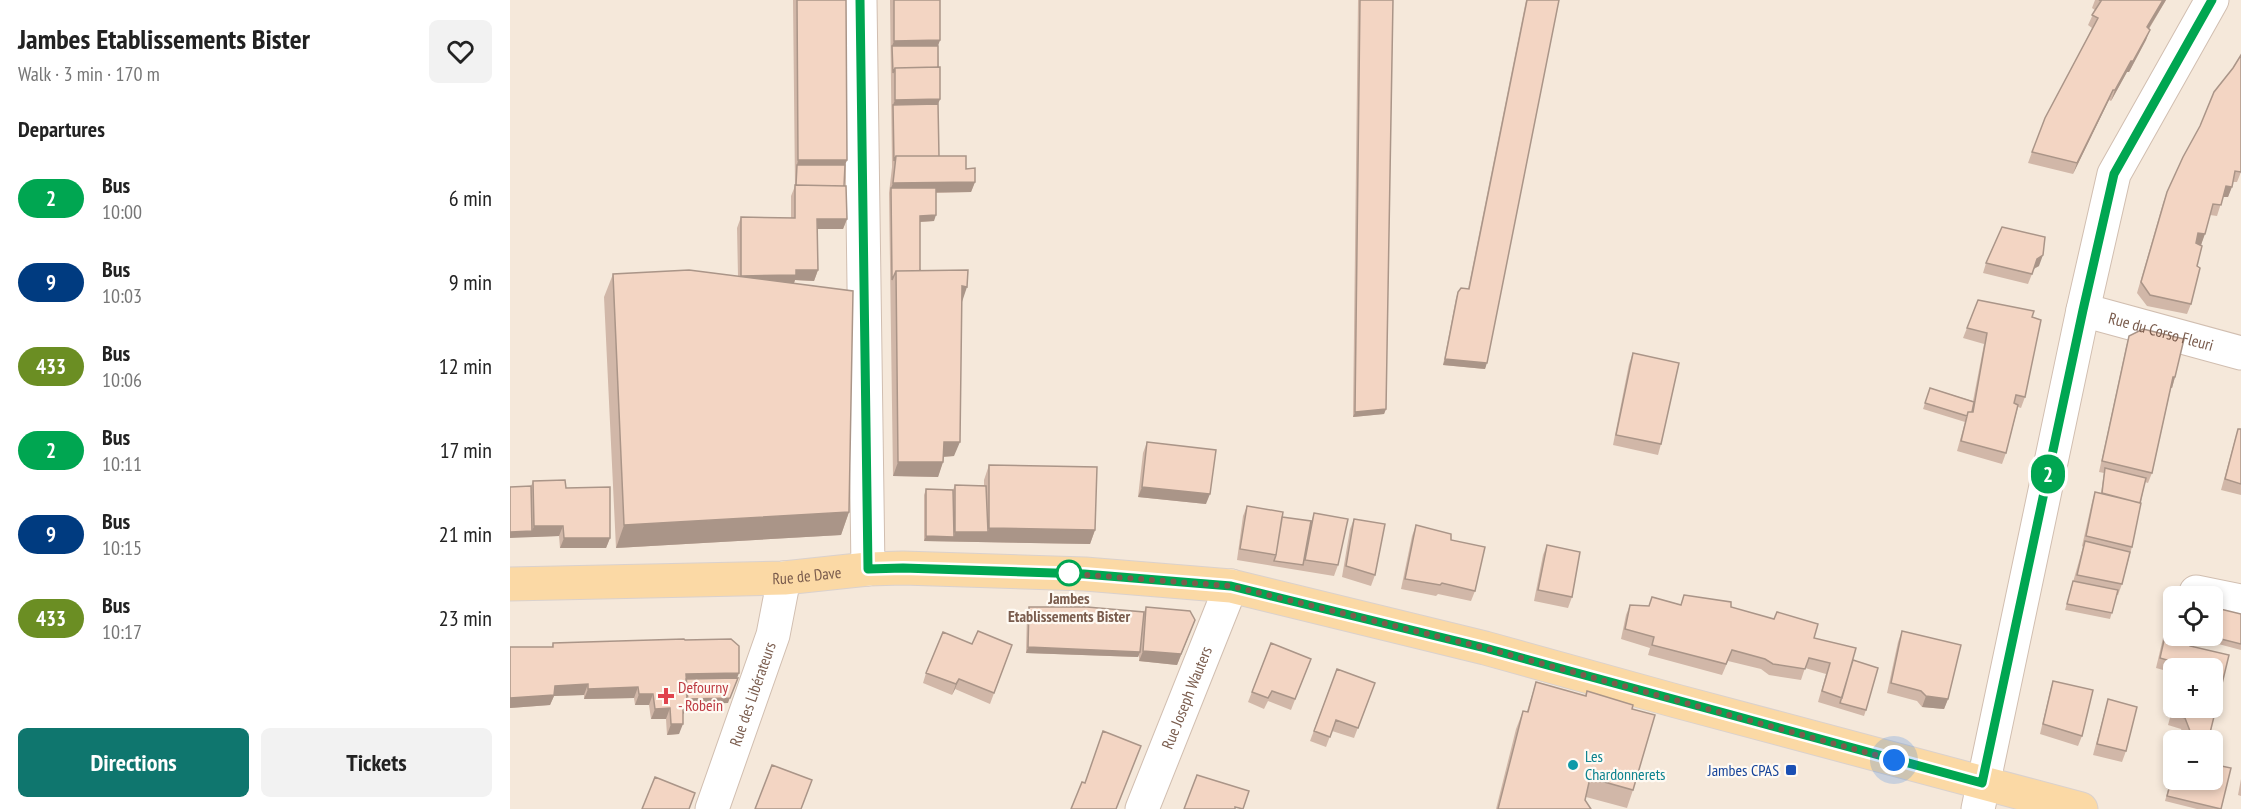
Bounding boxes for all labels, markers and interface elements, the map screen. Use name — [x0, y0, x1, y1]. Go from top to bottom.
text: Jambes Etablissements Bister — [18, 20, 310, 57]
button: heart — [429, 20, 492, 83]
text: Walk · 3 min · 170 m — [18, 61, 160, 87]
text: Departures — [18, 115, 105, 143]
text: Bus — [102, 171, 130, 199]
text: 6 min — [449, 184, 492, 212]
text: 2 — [46, 185, 56, 212]
text: 10:00 — [102, 199, 142, 225]
text: Bus — [102, 255, 130, 283]
text: 9 min — [449, 268, 492, 296]
text: 9 — [46, 269, 56, 296]
text: 10:03 — [102, 283, 142, 309]
street label: Rue du Corso Fleuri — [2107, 307, 2216, 355]
text: Bus — [102, 339, 130, 367]
text: 12 min — [439, 352, 492, 380]
text: 433 — [36, 353, 66, 380]
text: 10:06 — [102, 367, 142, 393]
text: Bus — [102, 423, 130, 451]
text: 17 min — [440, 436, 492, 464]
text: 2 — [46, 437, 56, 464]
text: 10:11 — [102, 451, 142, 477]
line badge: 2 — [2028, 454, 2068, 494]
text: 2 — [2043, 461, 2053, 488]
text: Bus — [102, 507, 130, 535]
text: 21 min — [439, 520, 492, 548]
text: 9 — [46, 521, 56, 548]
text: 10:15 — [102, 535, 142, 561]
marker: Jambes Etablissements Bister — [1056, 560, 1082, 586]
street label: Rue de Dave — [772, 562, 842, 588]
map controls — [2163, 586, 2223, 790]
button: locate — [2163, 586, 2223, 646]
place label: Jambes Etablissements Bister — [1008, 588, 1130, 626]
text: Bus — [102, 591, 130, 619]
text: 23 min — [439, 604, 492, 632]
text: 433 — [36, 605, 66, 632]
text: 10:17 — [102, 619, 142, 645]
street label: Rue des Libérateurs — [725, 639, 780, 749]
street label: Rue Joseph Wauters — [1157, 643, 1216, 752]
button: + — [2163, 658, 2223, 718]
place label: Defourny - Robein — [678, 677, 728, 715]
marker: Defourny - Robein — [659, 689, 673, 703]
button: Directions — [18, 728, 249, 797]
button: Tickets — [261, 728, 492, 797]
button: − — [2163, 730, 2223, 790]
your location — [1879, 745, 1909, 775]
place label: Les Chardonnerets — [1585, 746, 1665, 784]
marker: Les Chardonnerets — [1566, 758, 1580, 772]
place label: Jambes CPAS — [1707, 760, 1779, 780]
marker: Jambes CPAS — [1784, 763, 1798, 777]

